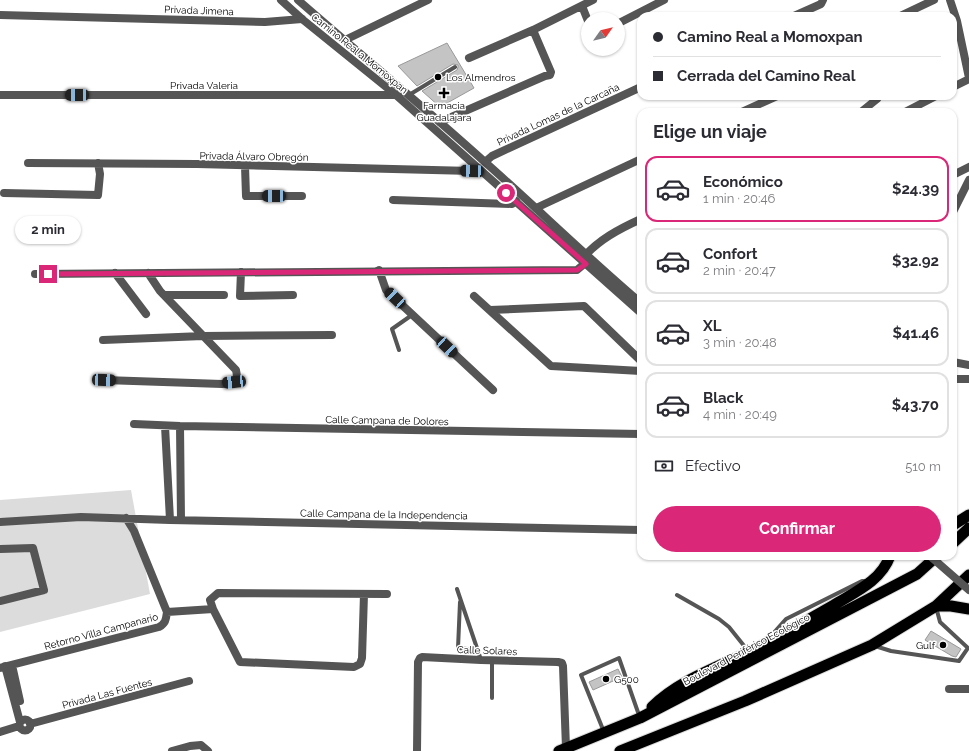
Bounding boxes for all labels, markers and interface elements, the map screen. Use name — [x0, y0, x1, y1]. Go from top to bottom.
street label: Privada Jimena — [164, 4, 234, 17]
street label: Camino Real a Momoxpan — [309, 11, 410, 96]
north arrow — [581, 12, 625, 56]
map controls — [581, 12, 625, 56]
text: Camino Real a Momoxpan — [677, 28, 863, 46]
text: Cerrada del Camino Real — [677, 67, 855, 85]
marker: Los Almendros — [433, 72, 443, 82]
place label: Los Almendros — [446, 72, 516, 83]
street label: Privada Valeria — [170, 80, 238, 91]
street label: Privada Lomas de la Carcaña — [495, 81, 621, 148]
marker: Farmacia Guadalajara — [439, 88, 449, 98]
car — [65, 89, 89, 101]
place label: Farmacia Guadalajara — [416, 100, 472, 123]
text: Elige un viaje — [653, 121, 767, 142]
street label: Privada Álvaro Obregón — [199, 150, 309, 163]
car — [460, 165, 484, 177]
icon: car — [655, 171, 691, 207]
text: Económico — [703, 173, 783, 191]
text: $24.39 — [892, 180, 939, 198]
route start — [497, 184, 515, 202]
car — [262, 190, 286, 202]
text: 1 min · 20:46 — [703, 191, 775, 206]
callout: 2 min — [15, 216, 81, 244]
text: 2 min — [31, 222, 65, 237]
icon: car — [655, 243, 691, 279]
text: Confort — [703, 245, 757, 263]
text: $32.92 — [892, 252, 939, 270]
text: 2 min · 20:47 — [703, 263, 776, 278]
route end — [39, 265, 57, 283]
car — [382, 285, 408, 311]
icon: car — [655, 315, 691, 351]
text: XL — [703, 317, 721, 335]
text: $41.46 — [892, 324, 939, 342]
car — [434, 334, 460, 360]
text: 3 min · 20:48 — [703, 335, 777, 350]
car — [92, 374, 116, 386]
car — [221, 375, 247, 389]
icon: car — [655, 387, 691, 423]
text: Black — [703, 389, 743, 407]
text: $43.70 — [892, 396, 939, 414]
text: 4 min · 20:49 — [703, 407, 777, 422]
street label: Calle Campana de Dolores — [325, 414, 449, 427]
icon: cash — [653, 455, 675, 477]
text: Efectivo — [685, 457, 741, 475]
text: 510 m — [905, 459, 941, 474]
button: Confirmar — [653, 506, 941, 552]
street label: Calle Campana de la Independencia — [300, 508, 468, 521]
street label: Retorno Villa Campanario — [43, 611, 159, 652]
street label: Boulevard Periférico Ecológico — [681, 611, 811, 688]
place label: Gulf — [916, 640, 936, 651]
marker: Gulf — [938, 640, 948, 650]
street label: Calle Solares — [457, 644, 518, 657]
marker: G500 — [601, 674, 611, 684]
place label: G500 — [614, 674, 639, 685]
street label: Privada Las Fuentes — [61, 676, 153, 711]

